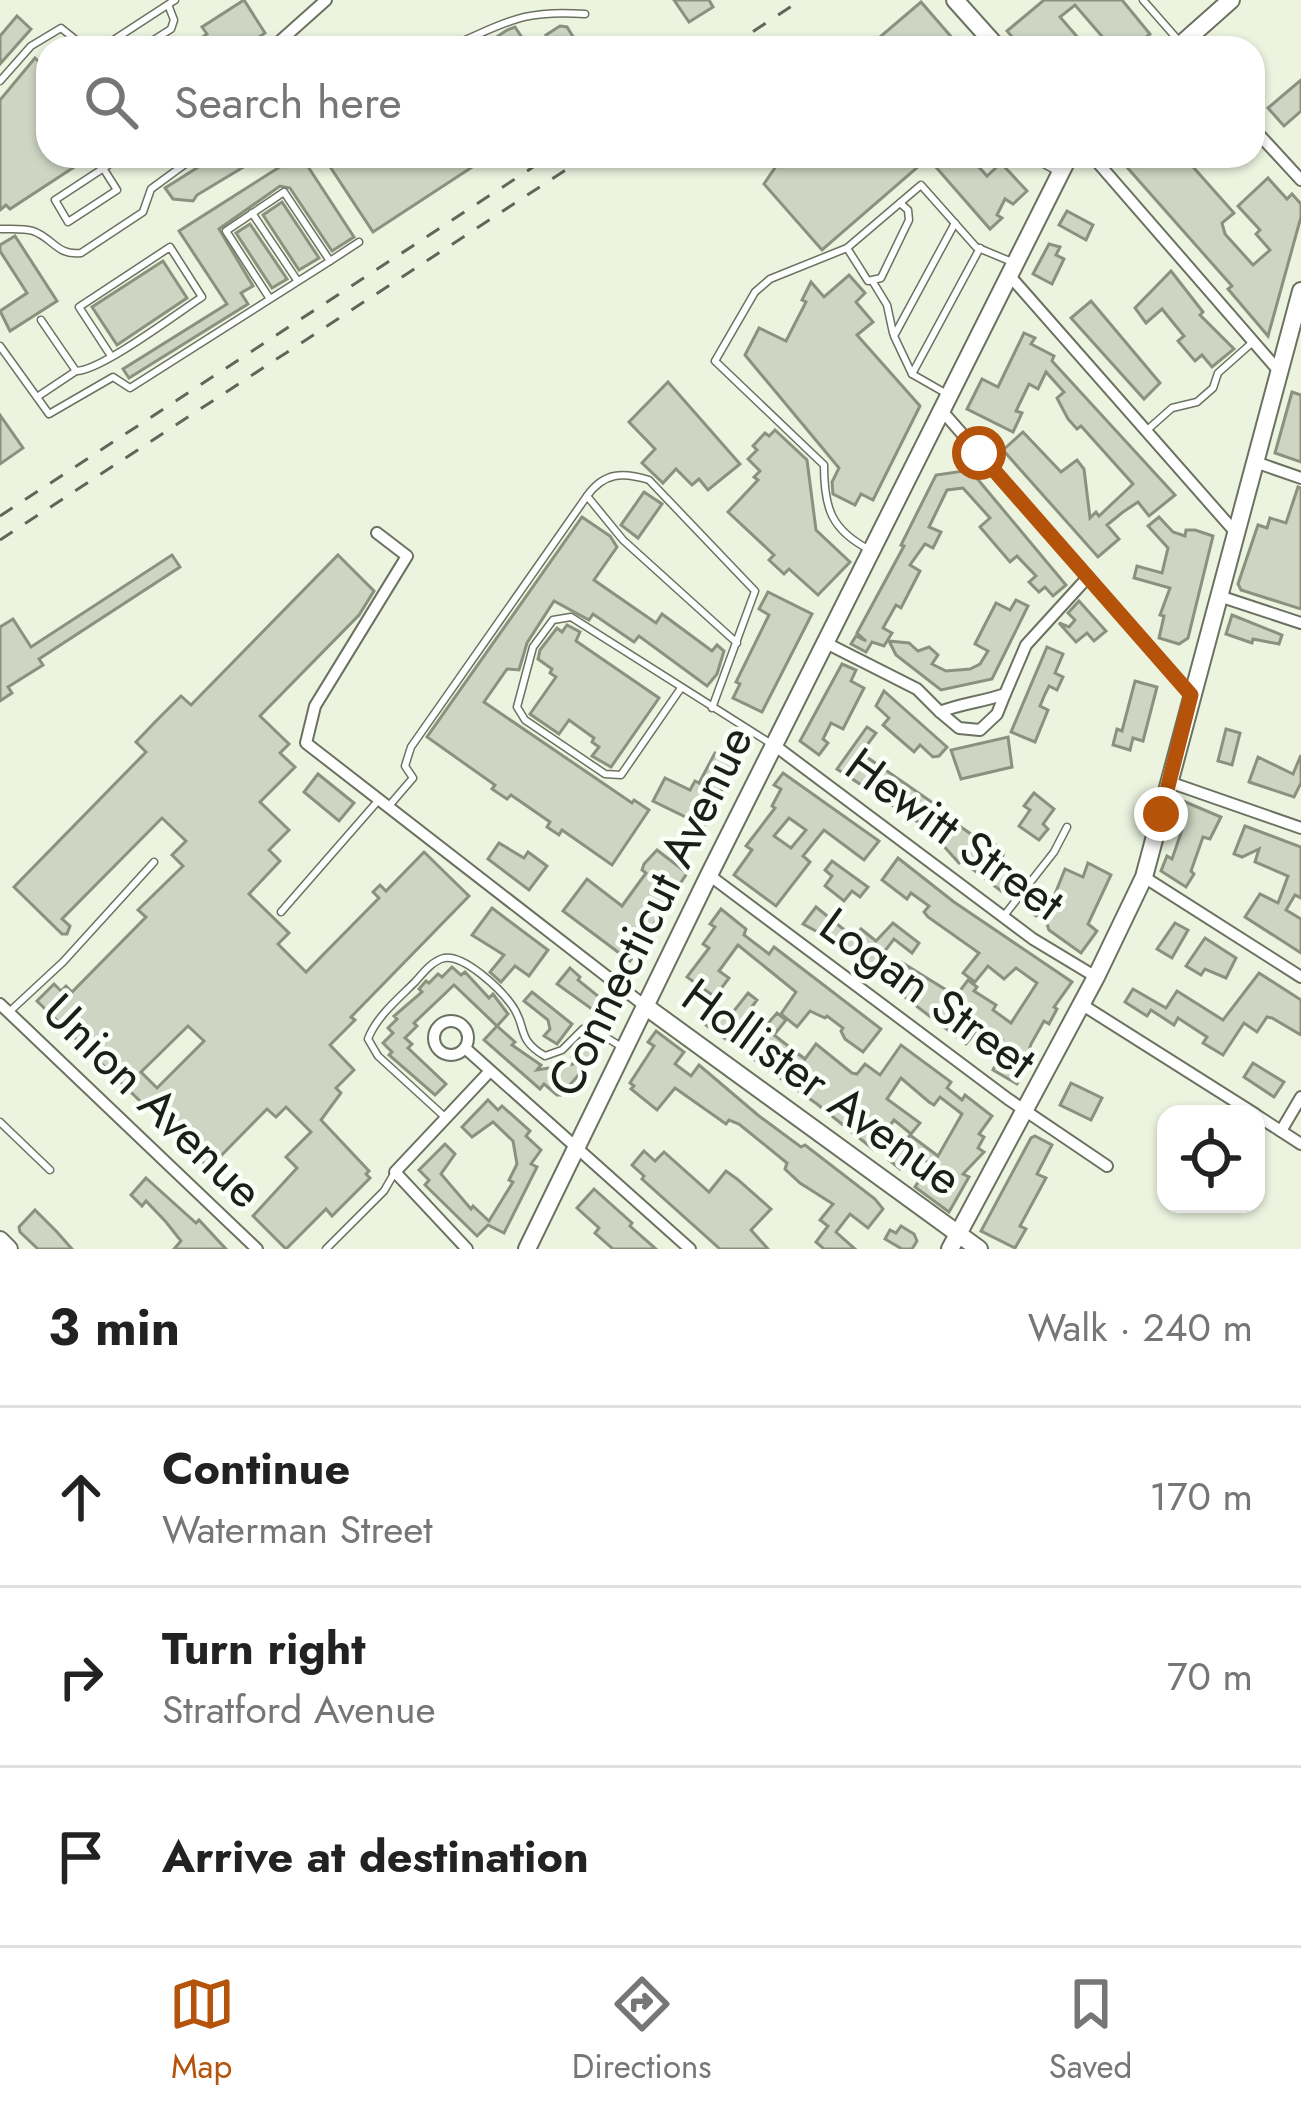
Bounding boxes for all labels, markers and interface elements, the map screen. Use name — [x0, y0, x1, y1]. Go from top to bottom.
search box — [36, 36, 1265, 168]
icon: search — [78, 69, 144, 135]
text: Search here — [174, 70, 402, 135]
route start — [952, 426, 1006, 480]
street label: Connecticut Avenue — [530, 714, 770, 1108]
street label: Hewitt Street — [831, 731, 1079, 937]
route end — [1134, 787, 1188, 841]
street label: Logan Street — [806, 891, 1051, 1095]
street label: Hollister Avenue — [668, 962, 976, 1212]
street label: Union Avenue — [27, 978, 279, 1224]
map controls — [1157, 1105, 1265, 1213]
button: locate — [1157, 1105, 1265, 1213]
text: 3 min — [48, 1290, 180, 1364]
text: Walk · 240 m — [1028, 1299, 1253, 1356]
text: Continue — [162, 1436, 350, 1501]
icon: ahead — [48, 1464, 114, 1530]
text: 170 m — [1149, 1468, 1253, 1525]
text: Waterman Street — [162, 1501, 433, 1558]
text: Turn right — [162, 1616, 366, 1681]
icon: right — [48, 1644, 114, 1710]
text: 70 m — [1167, 1648, 1253, 1705]
text: Stratford Avenue — [162, 1681, 435, 1738]
icon: arrive — [48, 1824, 114, 1890]
text: Arrive at destination — [162, 1824, 589, 1889]
tab: Map — [169, 1971, 235, 2090]
tab: Directions — [572, 1971, 712, 2090]
tab: Saved — [1049, 1971, 1132, 2090]

